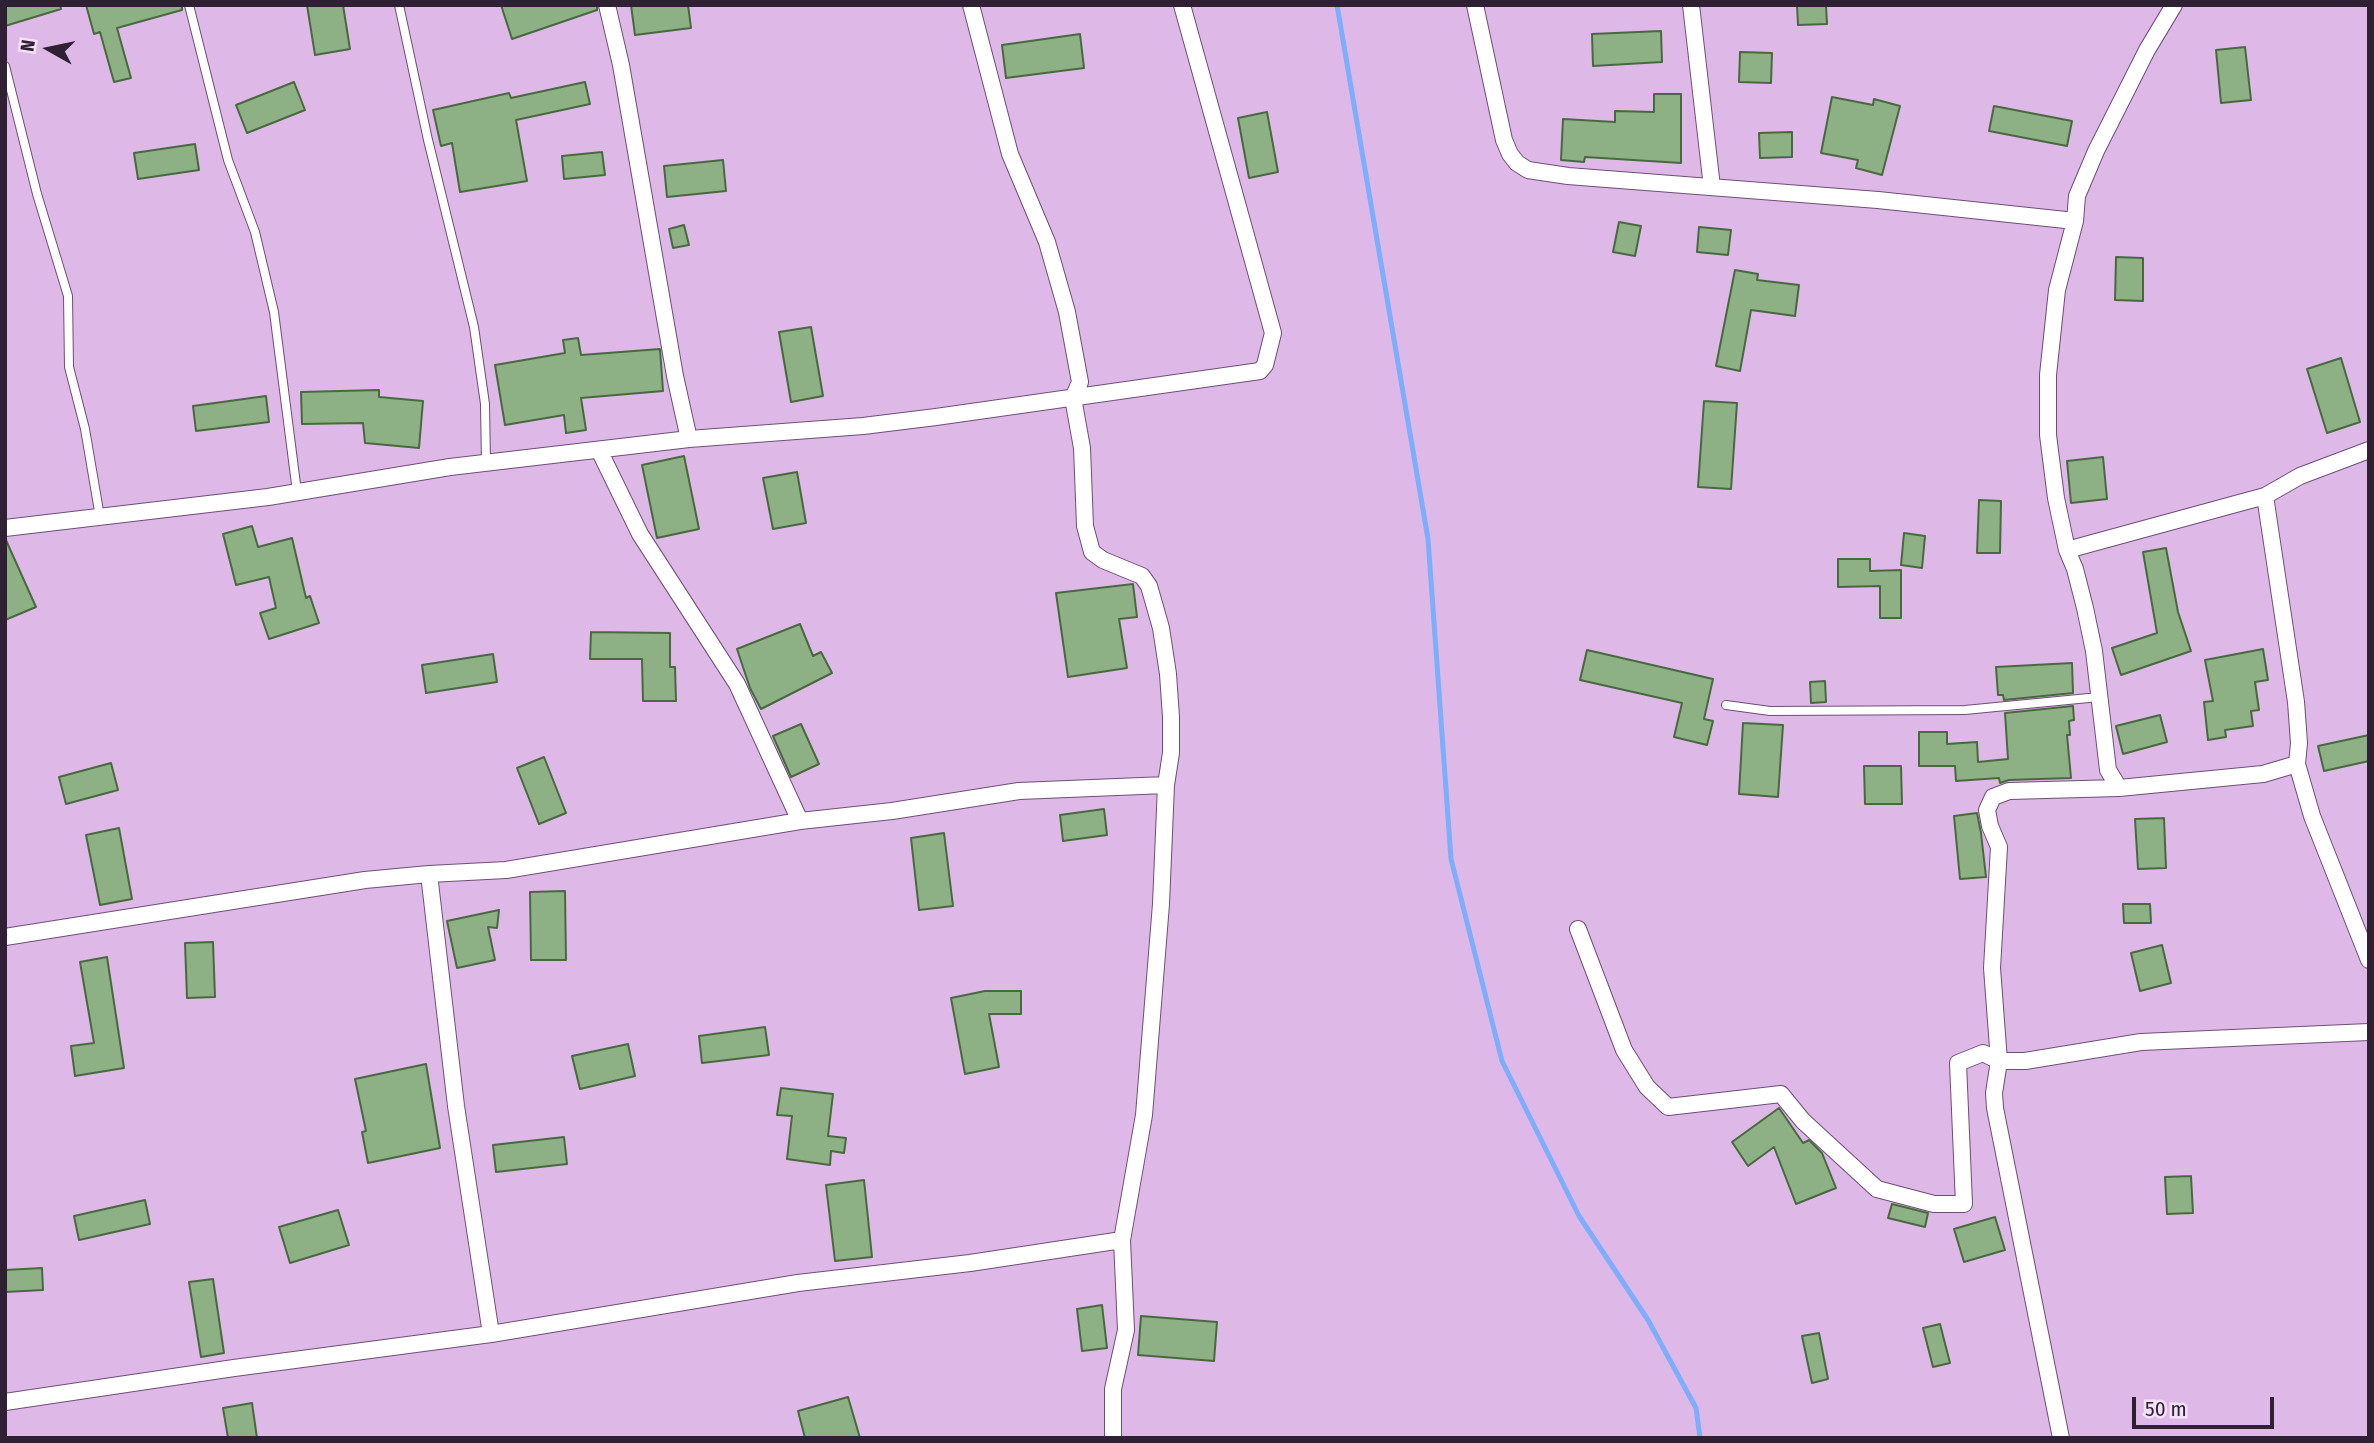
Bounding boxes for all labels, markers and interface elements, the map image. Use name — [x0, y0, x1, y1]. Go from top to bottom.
north arrow — [14, 14, 84, 84]
text: N — [16, 38, 40, 53]
scale bar — [2136, 1384, 2278, 1428]
text: 50 m — [2145, 1396, 2187, 1422]

